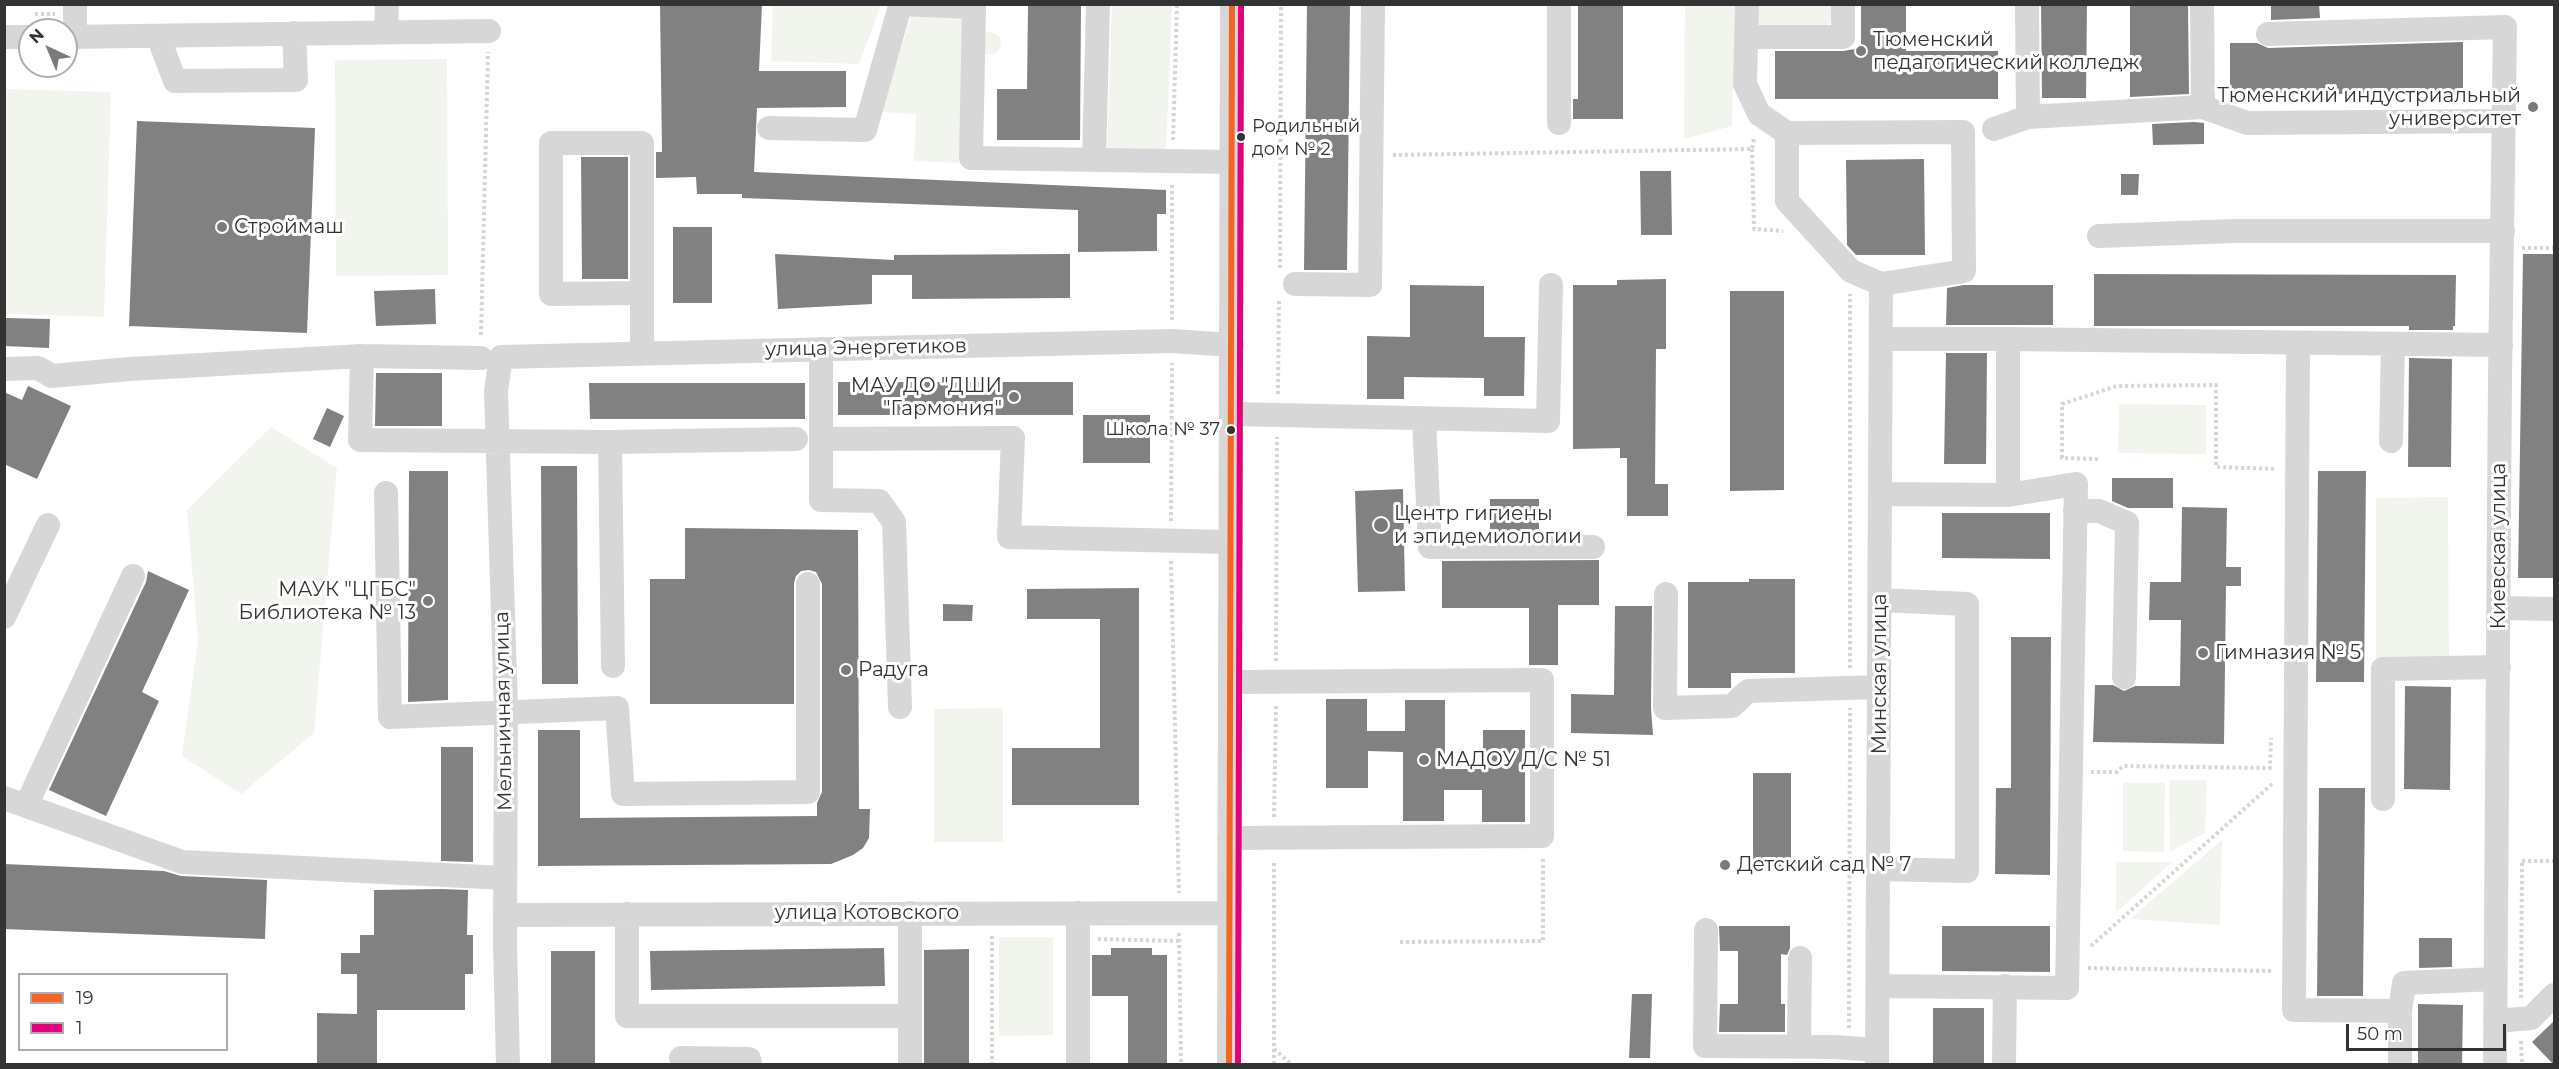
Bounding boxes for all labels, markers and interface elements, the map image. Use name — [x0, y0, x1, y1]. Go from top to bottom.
north arrow — [18, 18, 78, 78]
text: N — [25, 25, 48, 47]
place label: Тюменский педагогический колледж — [1873, 28, 2139, 75]
marker: Тюменский педагогический колледж — [1854, 44, 1868, 58]
place label: Тюменский индустриальный университет — [2217, 84, 2521, 131]
marker: Тюменский индустриальный университет — [2526, 100, 2540, 114]
place label: Родильный дом № 2 — [1252, 116, 1360, 158]
marker: Родильный дом № 2 — [1235, 131, 1247, 143]
place label: Строймаш — [234, 215, 344, 239]
marker: Строймаш — [215, 220, 229, 234]
street label: улица Энергетиков — [765, 334, 967, 362]
place label: МАУ ДО "ДШИ "Гармония" — [851, 374, 1002, 421]
marker: МАУ ДО "ДШИ "Гармония" — [1007, 390, 1021, 404]
place label: Школа № 37 — [1105, 419, 1220, 441]
marker: Школа № 37 — [1225, 424, 1237, 436]
street label: Киевская улица — [2487, 463, 2511, 629]
place label: Центр гигиены и эпидемиологии — [1394, 502, 1582, 549]
marker: Центр гигиены и эпидемиологии — [1372, 516, 1390, 534]
place label: МАУК "ЦГБС" Библиотека № 13 — [238, 578, 416, 625]
marker: МАУК "ЦГБС" Библиотека № 13 — [421, 594, 435, 608]
street label: Минская улица — [1868, 594, 1892, 754]
street label: Мельничная улица — [490, 611, 518, 811]
place label: Гимназия № 5 — [2215, 641, 2361, 665]
marker: Гимназия № 5 — [2196, 646, 2210, 660]
place label: Радуга — [858, 658, 929, 682]
marker: Радуга — [839, 663, 853, 677]
place label: МАДОУ Д/С № 51 — [1436, 748, 1611, 772]
marker: МАДОУ Д/С № 51 — [1417, 753, 1431, 767]
place label: Детский сад № 7 — [1737, 853, 1911, 877]
marker: Детский сад № 7 — [1718, 858, 1732, 872]
street label: улица Котовского — [775, 901, 959, 925]
legend — [18, 973, 228, 1051]
text: 19 — [76, 987, 93, 1009]
scale bar — [2349, 1012, 2510, 1050]
text: 1 — [76, 1017, 83, 1039]
text: 50 m — [2357, 1023, 2403, 1045]

